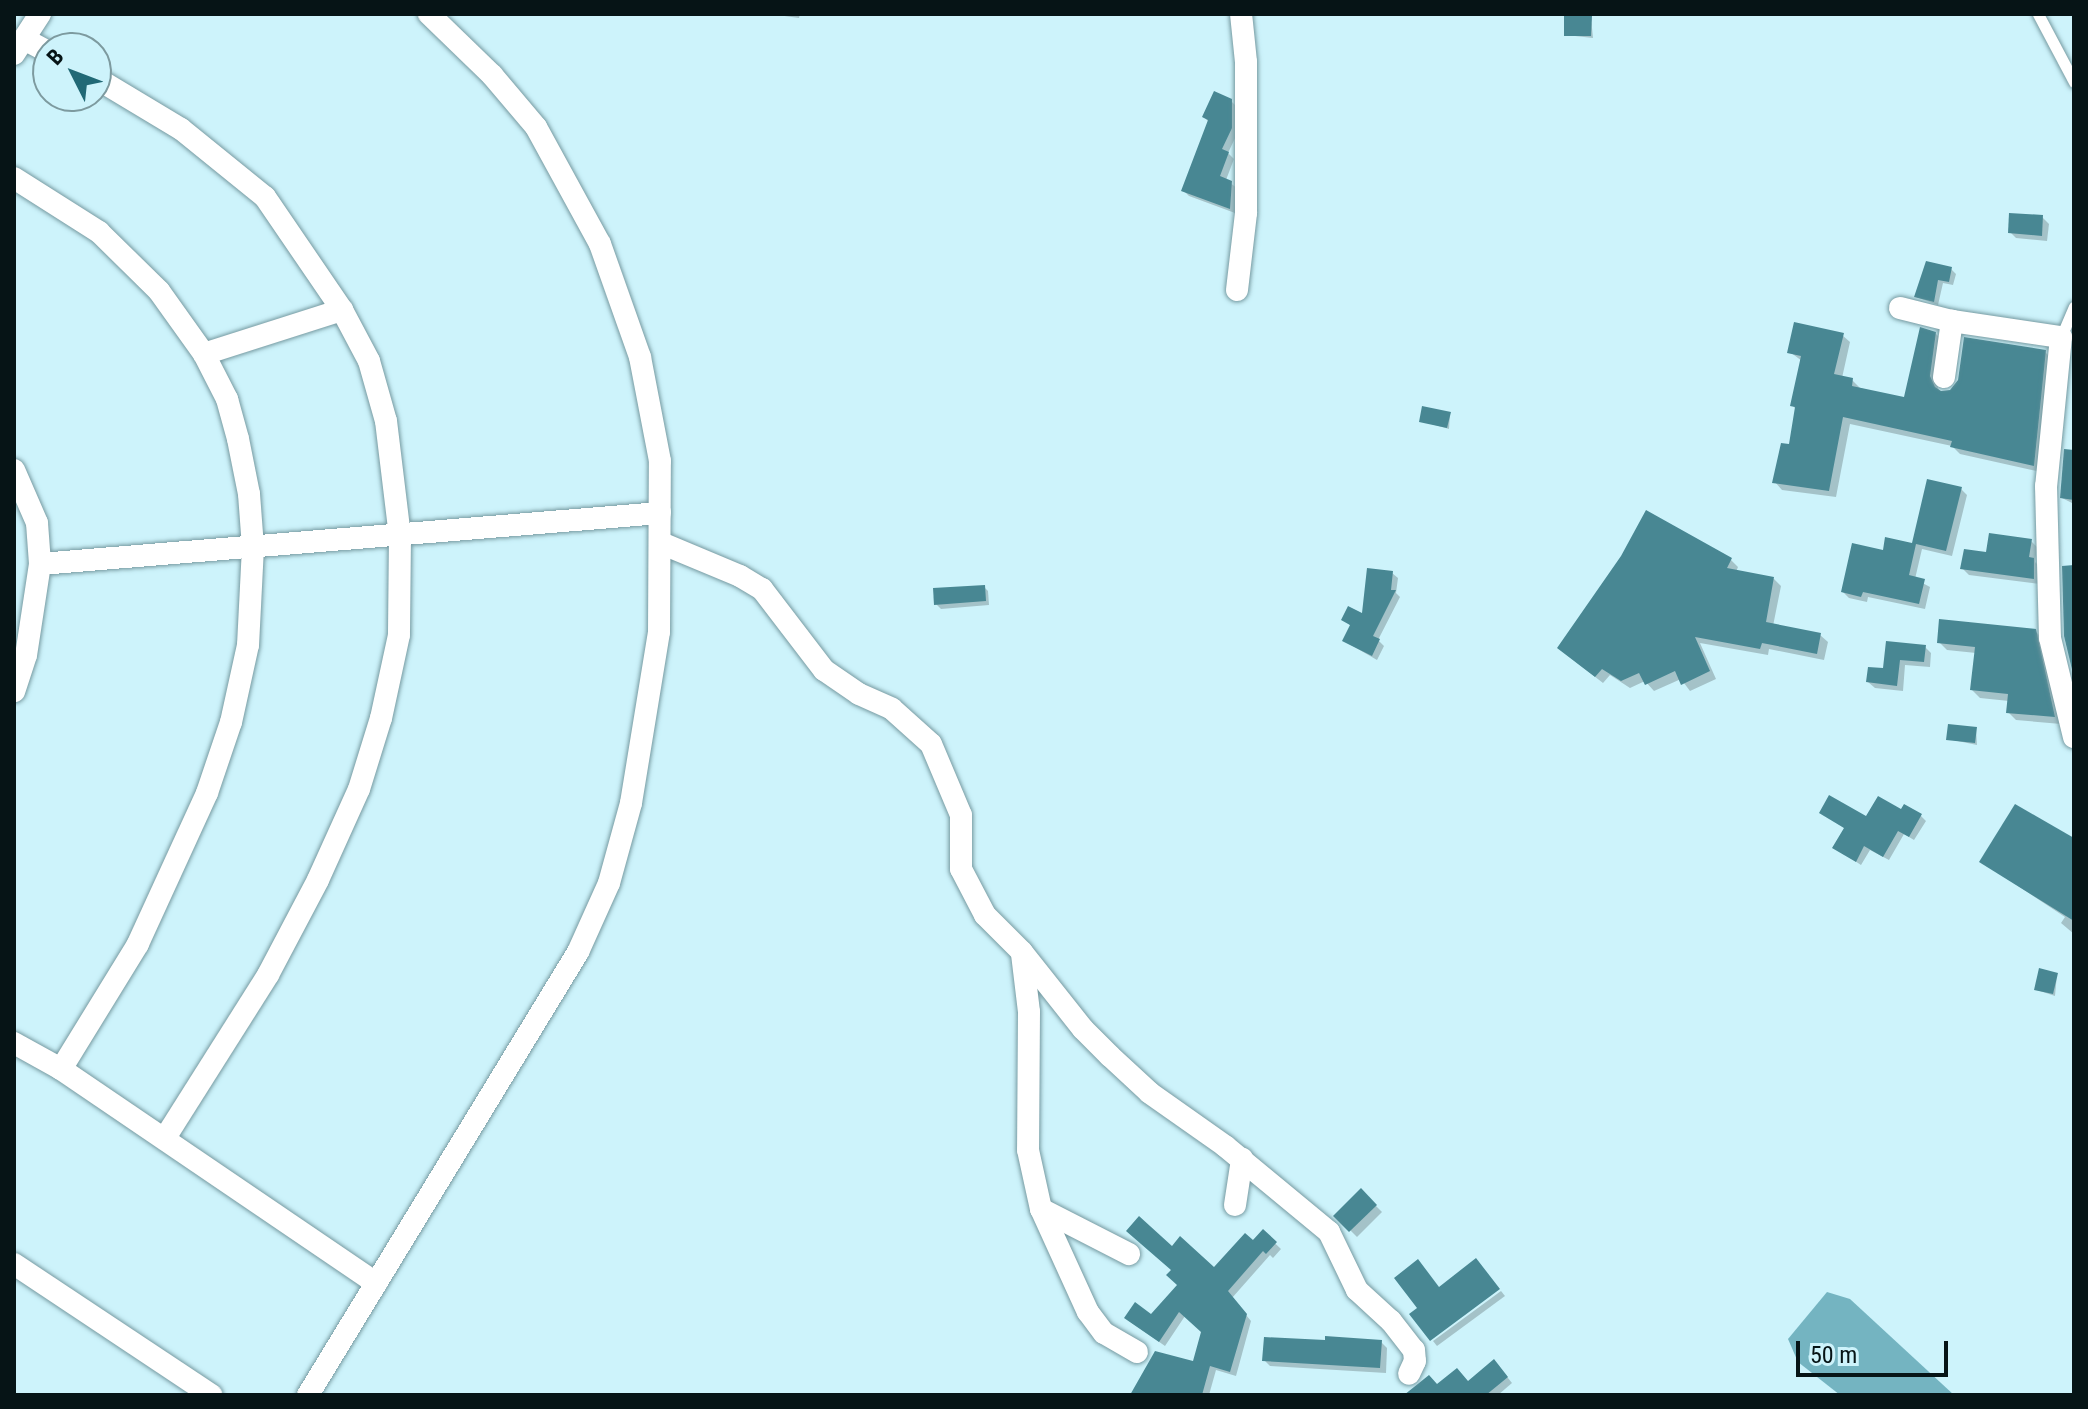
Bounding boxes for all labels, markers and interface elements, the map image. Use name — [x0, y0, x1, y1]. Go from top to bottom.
north arrow — [32, 32, 112, 112]
text: B — [42, 44, 69, 70]
scale bar — [1800, 1325, 1952, 1375]
text: 50 m — [1810, 1341, 1857, 1369]

